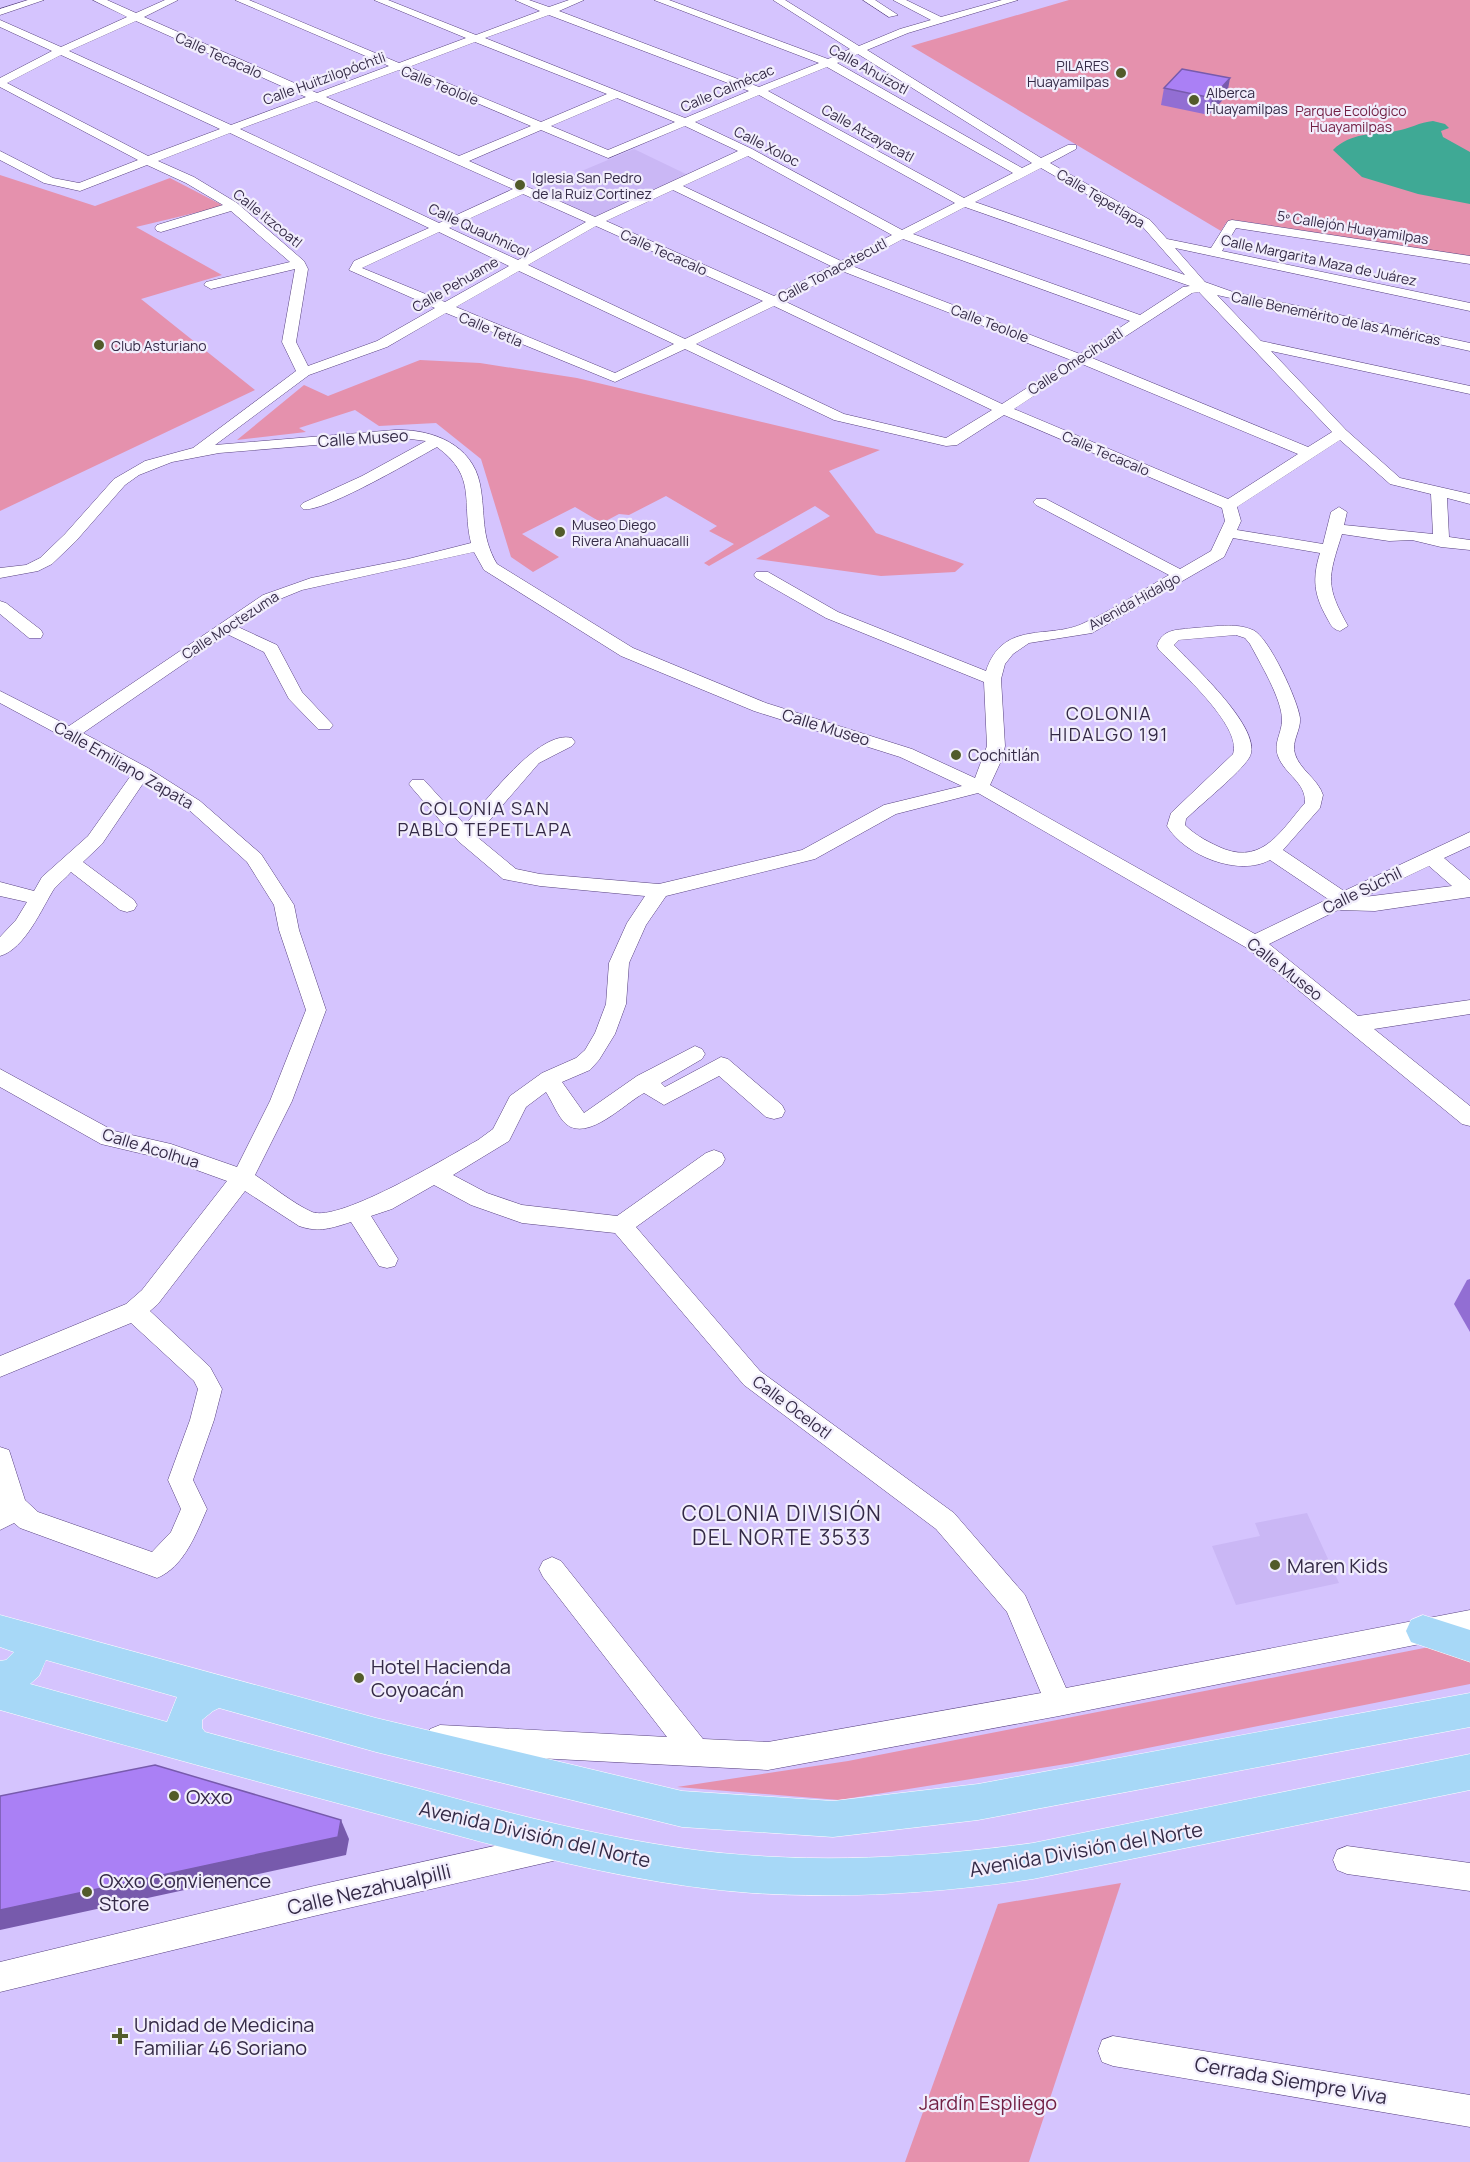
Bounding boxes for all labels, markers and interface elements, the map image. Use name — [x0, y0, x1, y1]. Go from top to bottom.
street label: Calle Tecacalo — [173, 27, 265, 83]
street label: Calle Ahuízotl — [826, 39, 912, 99]
street label: Calle Huitzilopóchtli — [260, 47, 388, 109]
place label: PILARES Huayamilpas — [1027, 56, 1109, 91]
street label: Calle Calmécac — [677, 60, 777, 116]
street label: Calle Teolole — [398, 61, 482, 109]
marker: PILARES Huayamilpas — [1114, 66, 1128, 80]
place label: Alberca Huayamilpas — [1206, 83, 1288, 118]
marker: Alberca Huayamilpas — [1187, 93, 1201, 107]
street label: Calle Atzayacatl — [818, 100, 918, 166]
park label: Parque Ecológico Huayamilpas — [1295, 101, 1407, 136]
street label: Calle Xoloc — [731, 121, 803, 171]
street label: Calle Tepetlapa — [1053, 164, 1149, 232]
place label: Iglesia San Pedro de la Ruiz Cortinez — [532, 168, 652, 203]
marker: Iglesia San Pedro de la Ruiz Cortinez — [513, 178, 527, 192]
street label: Calle Itzcoatl — [230, 184, 306, 252]
street label: Calle Quauhnicol — [426, 198, 532, 262]
street label: 5º Callejón Huayamilpas — [1276, 206, 1430, 248]
street label: Calle Tecacalo — [618, 224, 710, 280]
street label: Calle Margarita Maza de Juárez — [1219, 230, 1419, 290]
street label: Calle Tonacatecutl — [774, 233, 890, 307]
street label: Calle Pehuame — [409, 252, 501, 316]
street label: Calle Benemérito de las Américas — [1230, 287, 1442, 349]
street label: Calle Teolole — [948, 299, 1032, 347]
street label: Calle Tetla — [456, 307, 526, 351]
street label: Calle Omecihuatl — [1024, 323, 1126, 399]
place label: Club Asturiano — [111, 336, 206, 355]
marker: Club Asturiano — [92, 338, 106, 352]
street label: Calle Museo — [317, 424, 409, 452]
street label: Calle Tecacalo — [1059, 426, 1153, 480]
place label: Museo Diego Rivera Anahuacalli — [572, 515, 689, 550]
marker: Museo Diego Rivera Anahuacalli — [553, 525, 567, 539]
street label: Avenida Hidalgo — [1085, 568, 1183, 634]
street label: Calle Moctezuma — [178, 587, 282, 663]
district label: COLONIA HIDALGO 191 — [1049, 701, 1169, 746]
street label: Calle Museo — [779, 703, 873, 751]
street label: Calle Emiliano Zapata — [50, 716, 198, 814]
place label: Cochitlán — [968, 744, 1040, 766]
marker: Cochitlán — [949, 748, 963, 762]
district label: COLONIA SAN PABLO TEPETLAPA — [397, 796, 573, 841]
street label: Calle Súchil — [1319, 861, 1405, 919]
street label: Calle Museo — [1243, 932, 1327, 1006]
street label: Calle Acolhua — [100, 1123, 202, 1173]
street label: Calle Ocelotl — [748, 1370, 836, 1444]
district label: COLONIA DIVISIÓN DEL NORTE 3533 — [682, 1499, 882, 1551]
place label: Maren Kids — [1287, 1552, 1388, 1579]
marker: Maren Kids — [1268, 1558, 1282, 1572]
place label: Hotel Hacienda Coyoacán — [371, 1653, 511, 1703]
marker: Hotel Hacienda Coyoacán — [352, 1671, 366, 1685]
place label: Oxxo — [186, 1783, 233, 1810]
marker: Oxxo — [167, 1789, 181, 1803]
street label: Avenida División del Norte — [417, 1794, 653, 1874]
street label: Avenida División del Norte — [967, 1815, 1205, 1883]
street label: Calle Nezahualpilli — [285, 1857, 453, 1921]
place label: Oxxo Convienence Store — [99, 1867, 271, 1917]
marker: Oxxo Convienence Store — [80, 1885, 94, 1899]
place label: Unidad de Medicina Familiar 46 Soriano — [134, 2011, 314, 2061]
marker: Unidad de Medicina Familiar 46 Soriano — [111, 2027, 129, 2045]
street label: Cerrada Siempre Viva — [1193, 2050, 1389, 2110]
park label: Jardín Espliego — [919, 2089, 1057, 2116]

